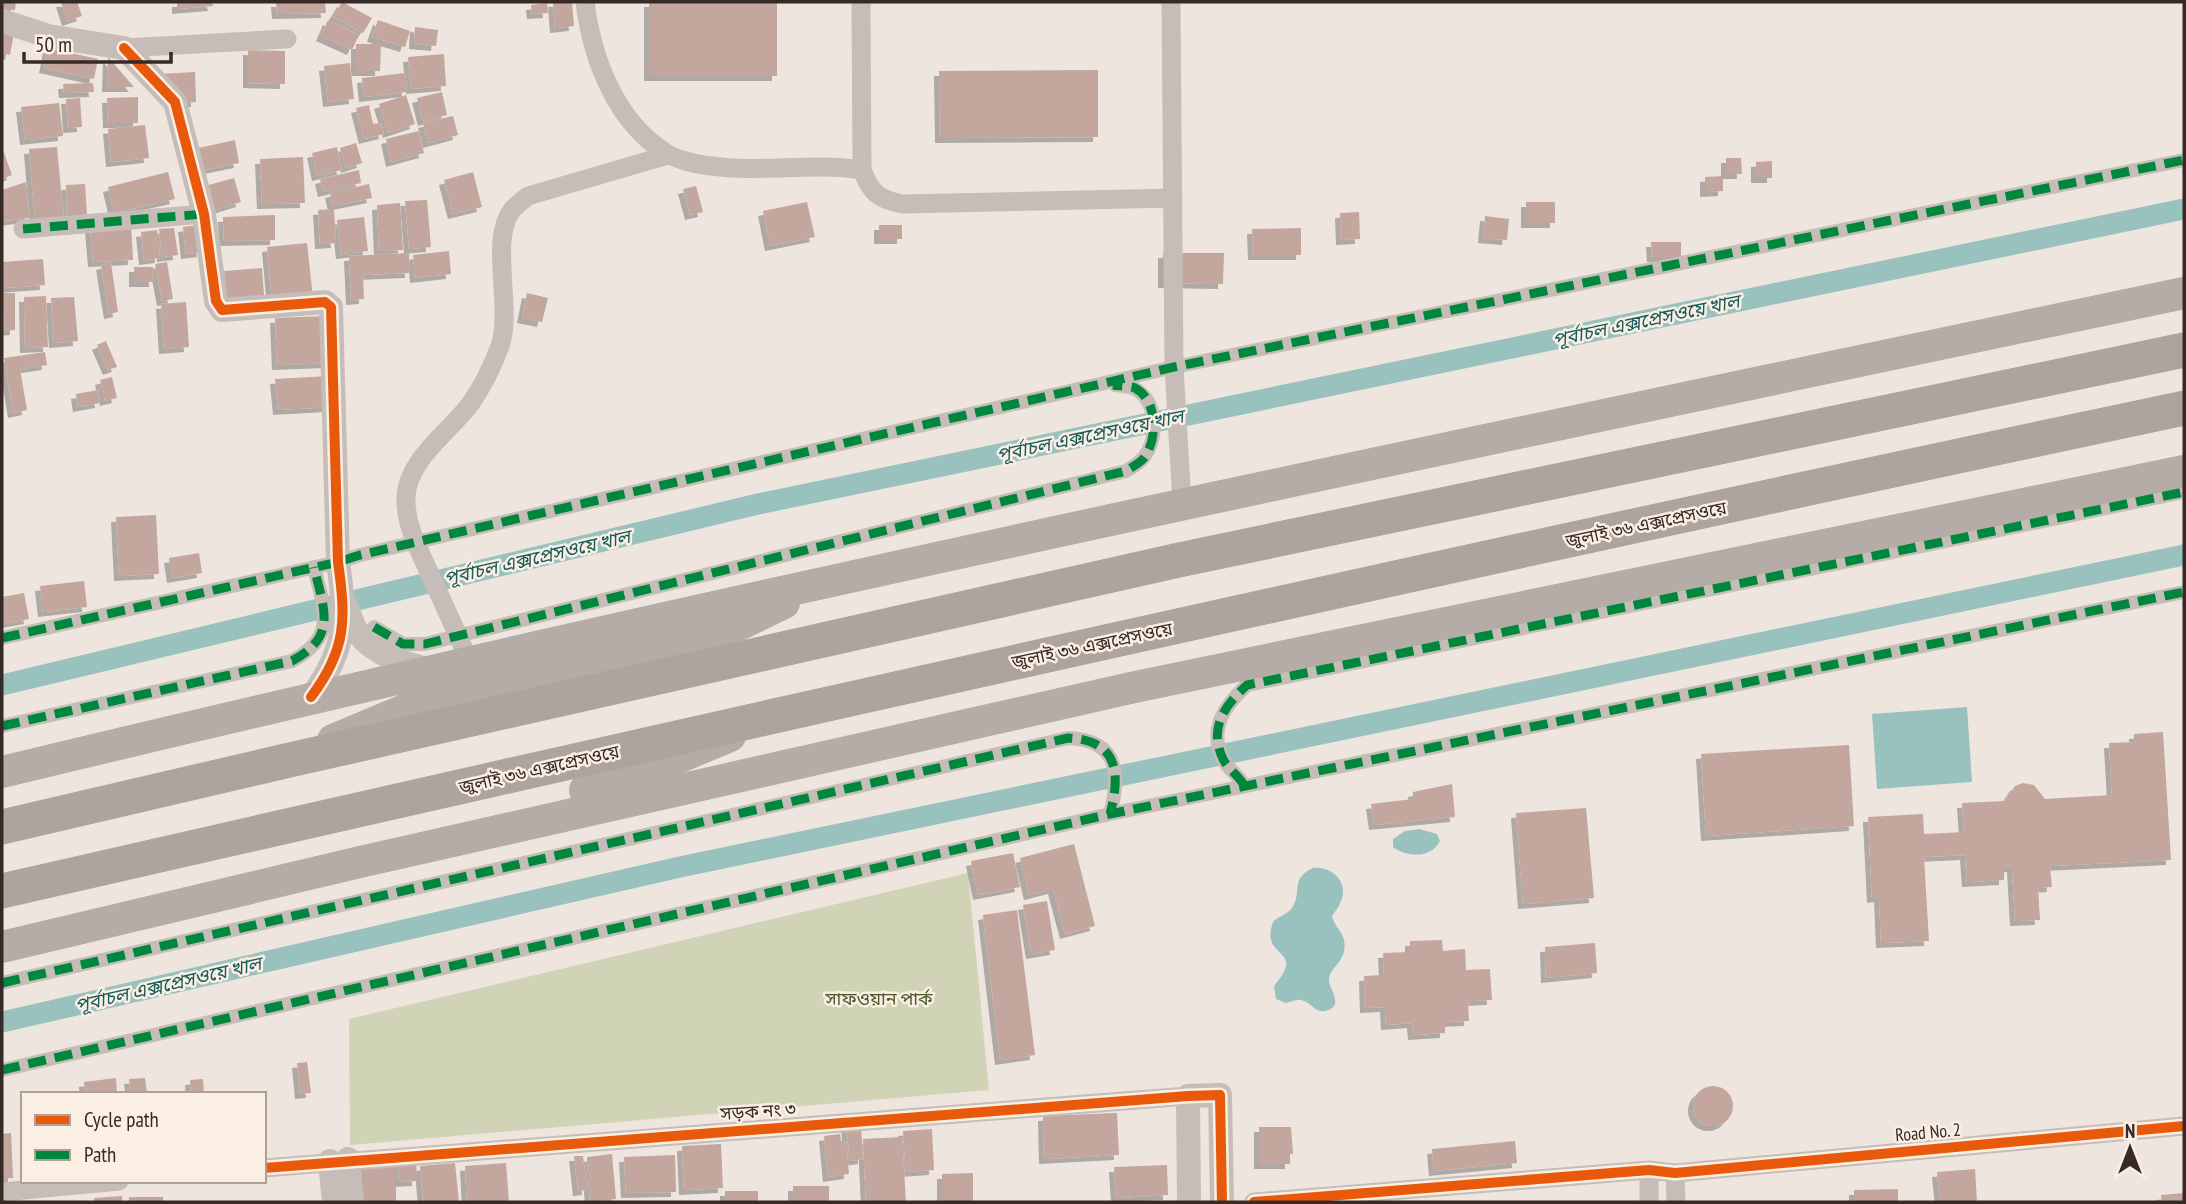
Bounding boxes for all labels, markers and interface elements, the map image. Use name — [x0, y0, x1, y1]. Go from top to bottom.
scale bar — [24, 21, 172, 65]
text: 50 m — [35, 31, 72, 58]
water label: পূর্বাচল এক্সপ্রেসওয়ে খাল — [1550, 288, 1746, 352]
water label: পূর্বাচল এক্সপ্রেসওয়ে খাল — [994, 403, 1190, 467]
street label: জুলাই ৩৬ এক্সপ্রেসওয়ে — [1563, 496, 1729, 552]
water label: পূর্বাচল এক্সপ্রেসওয়ে খাল — [441, 523, 636, 590]
street label: জুলাই ৩৬ এক্সপ্রেসওয়ে — [1009, 617, 1175, 673]
street label: জুলাই ৩৬ এক্সপ্রেসওয়ে — [456, 739, 622, 799]
water label: পূর্বাচল এক্সপ্রেসওয়ে খাল — [72, 950, 267, 1017]
park label: সাফওয়ান পার্ক — [824, 987, 933, 1010]
legend — [21, 1092, 266, 1183]
street label: সড়ক নং ৩ — [719, 1097, 797, 1125]
text: Cycle path — [84, 1106, 159, 1133]
north arrow — [2095, 1113, 2165, 1183]
street label: Road No. 2 — [1894, 1118, 1962, 1146]
text: N — [2125, 1119, 2135, 1143]
text: Path — [84, 1141, 116, 1168]

